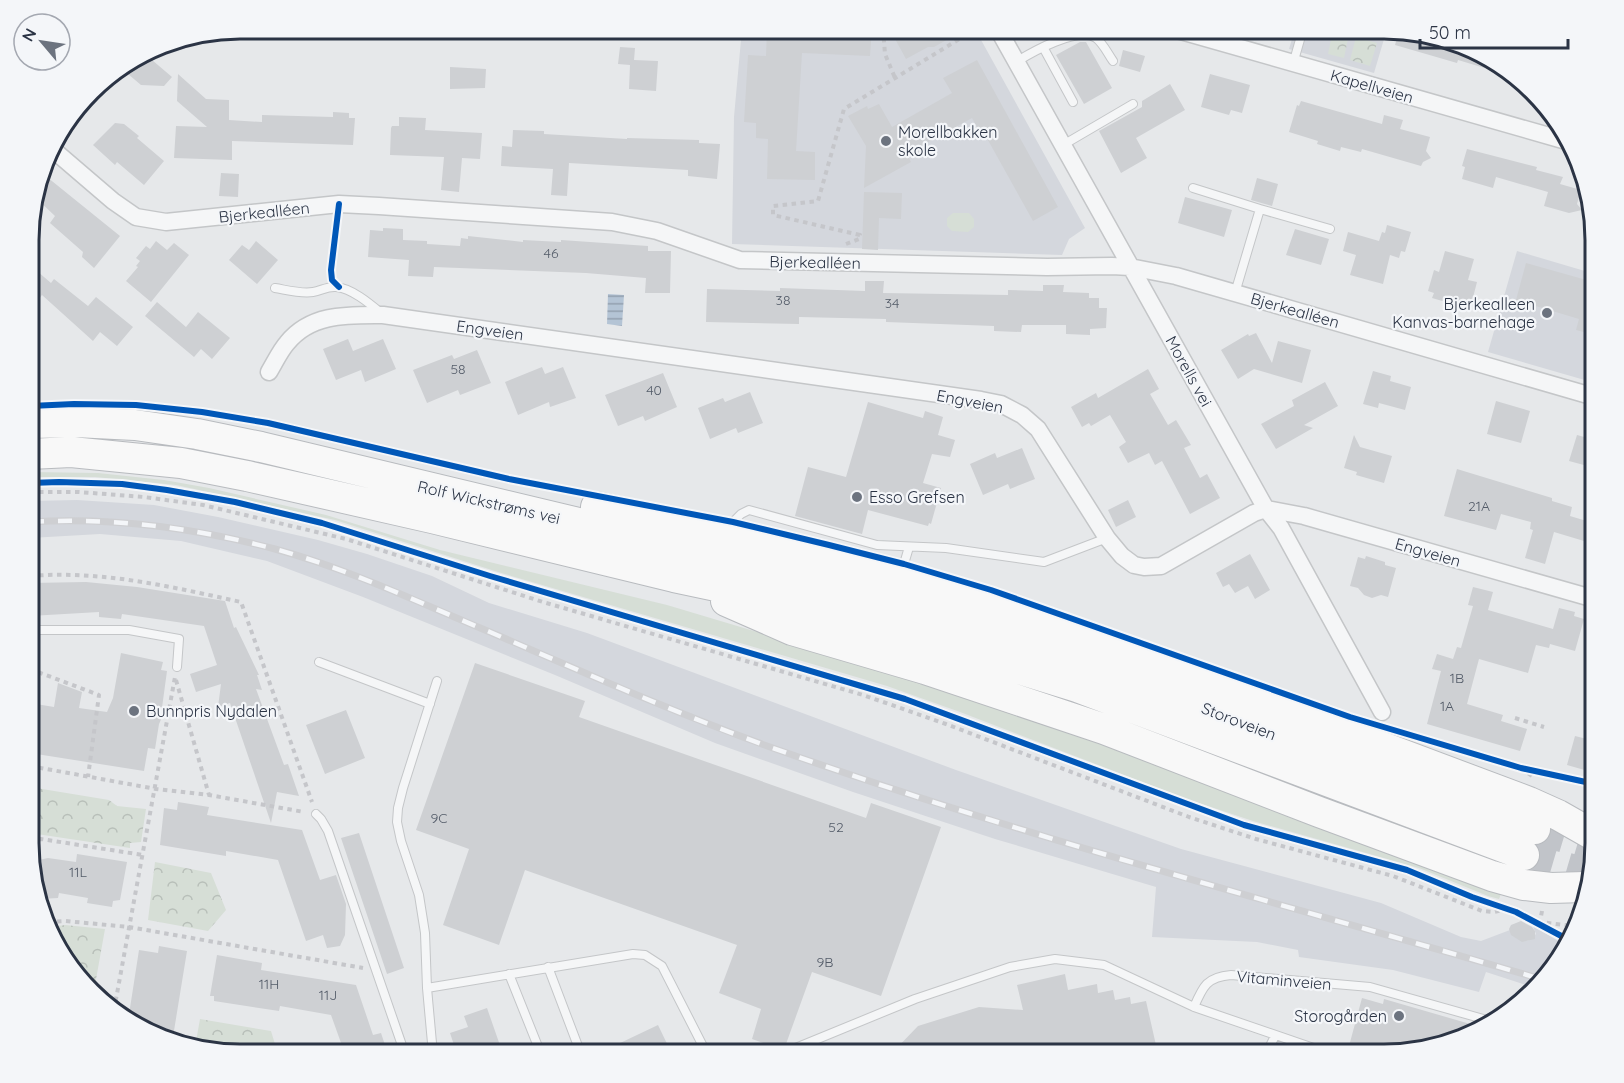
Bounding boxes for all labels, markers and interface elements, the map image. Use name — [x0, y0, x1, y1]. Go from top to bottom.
north arrow — [12, 12, 72, 72]
scale bar — [1420, 12, 1568, 50]
text: 50 m — [1429, 21, 1471, 44]
text: N — [17, 25, 40, 45]
street label: Kapellveien — [1328, 65, 1416, 107]
place label: Morellbakken skole — [898, 122, 997, 160]
marker: Morellbakken skole — [879, 134, 893, 148]
street label: Bjerkealléen — [217, 197, 311, 227]
house number: 46 — [544, 244, 559, 262]
street label: Bjerkealléen — [769, 251, 861, 273]
street label: Bjerkealléen — [1248, 288, 1342, 332]
house number: 38 — [776, 291, 790, 309]
house number: 34 — [885, 294, 899, 312]
place label: Bjerkealleen Kanvas-barnehage — [1392, 294, 1535, 332]
marker: Bjerkealleen Kanvas-barnehage — [1540, 306, 1554, 320]
street label: Engveien — [455, 315, 525, 345]
street label: Morells vei — [1161, 332, 1217, 410]
house number: 58 — [450, 360, 466, 378]
house number: 40 — [646, 381, 662, 399]
street label: Engveien — [935, 385, 1005, 417]
street label: Rolf Wickstrøms vei — [416, 476, 562, 528]
place label: Esso Grefsen — [869, 487, 965, 507]
marker: Esso Grefsen — [850, 490, 864, 504]
house number: 21A — [1468, 497, 1490, 515]
street label: Engveien — [1393, 533, 1463, 571]
house number: 1B — [1450, 669, 1464, 687]
house number: 1A — [1440, 697, 1454, 715]
street label: Storoveien — [1199, 698, 1279, 744]
place label: Bunnpris Nydalen — [146, 701, 277, 721]
marker: Bunnpris Nydalen — [127, 704, 141, 718]
house number: 9C — [431, 809, 447, 827]
house number: 52 — [828, 818, 844, 836]
house number: 11L — [69, 863, 87, 881]
house number: 9B — [817, 953, 833, 971]
street label: Vitaminveien — [1236, 966, 1332, 994]
house number: 11H — [259, 975, 279, 993]
house number: 11J — [319, 986, 337, 1004]
place label: Storogården — [1294, 1006, 1387, 1026]
marker: Storogården — [1392, 1009, 1406, 1023]

